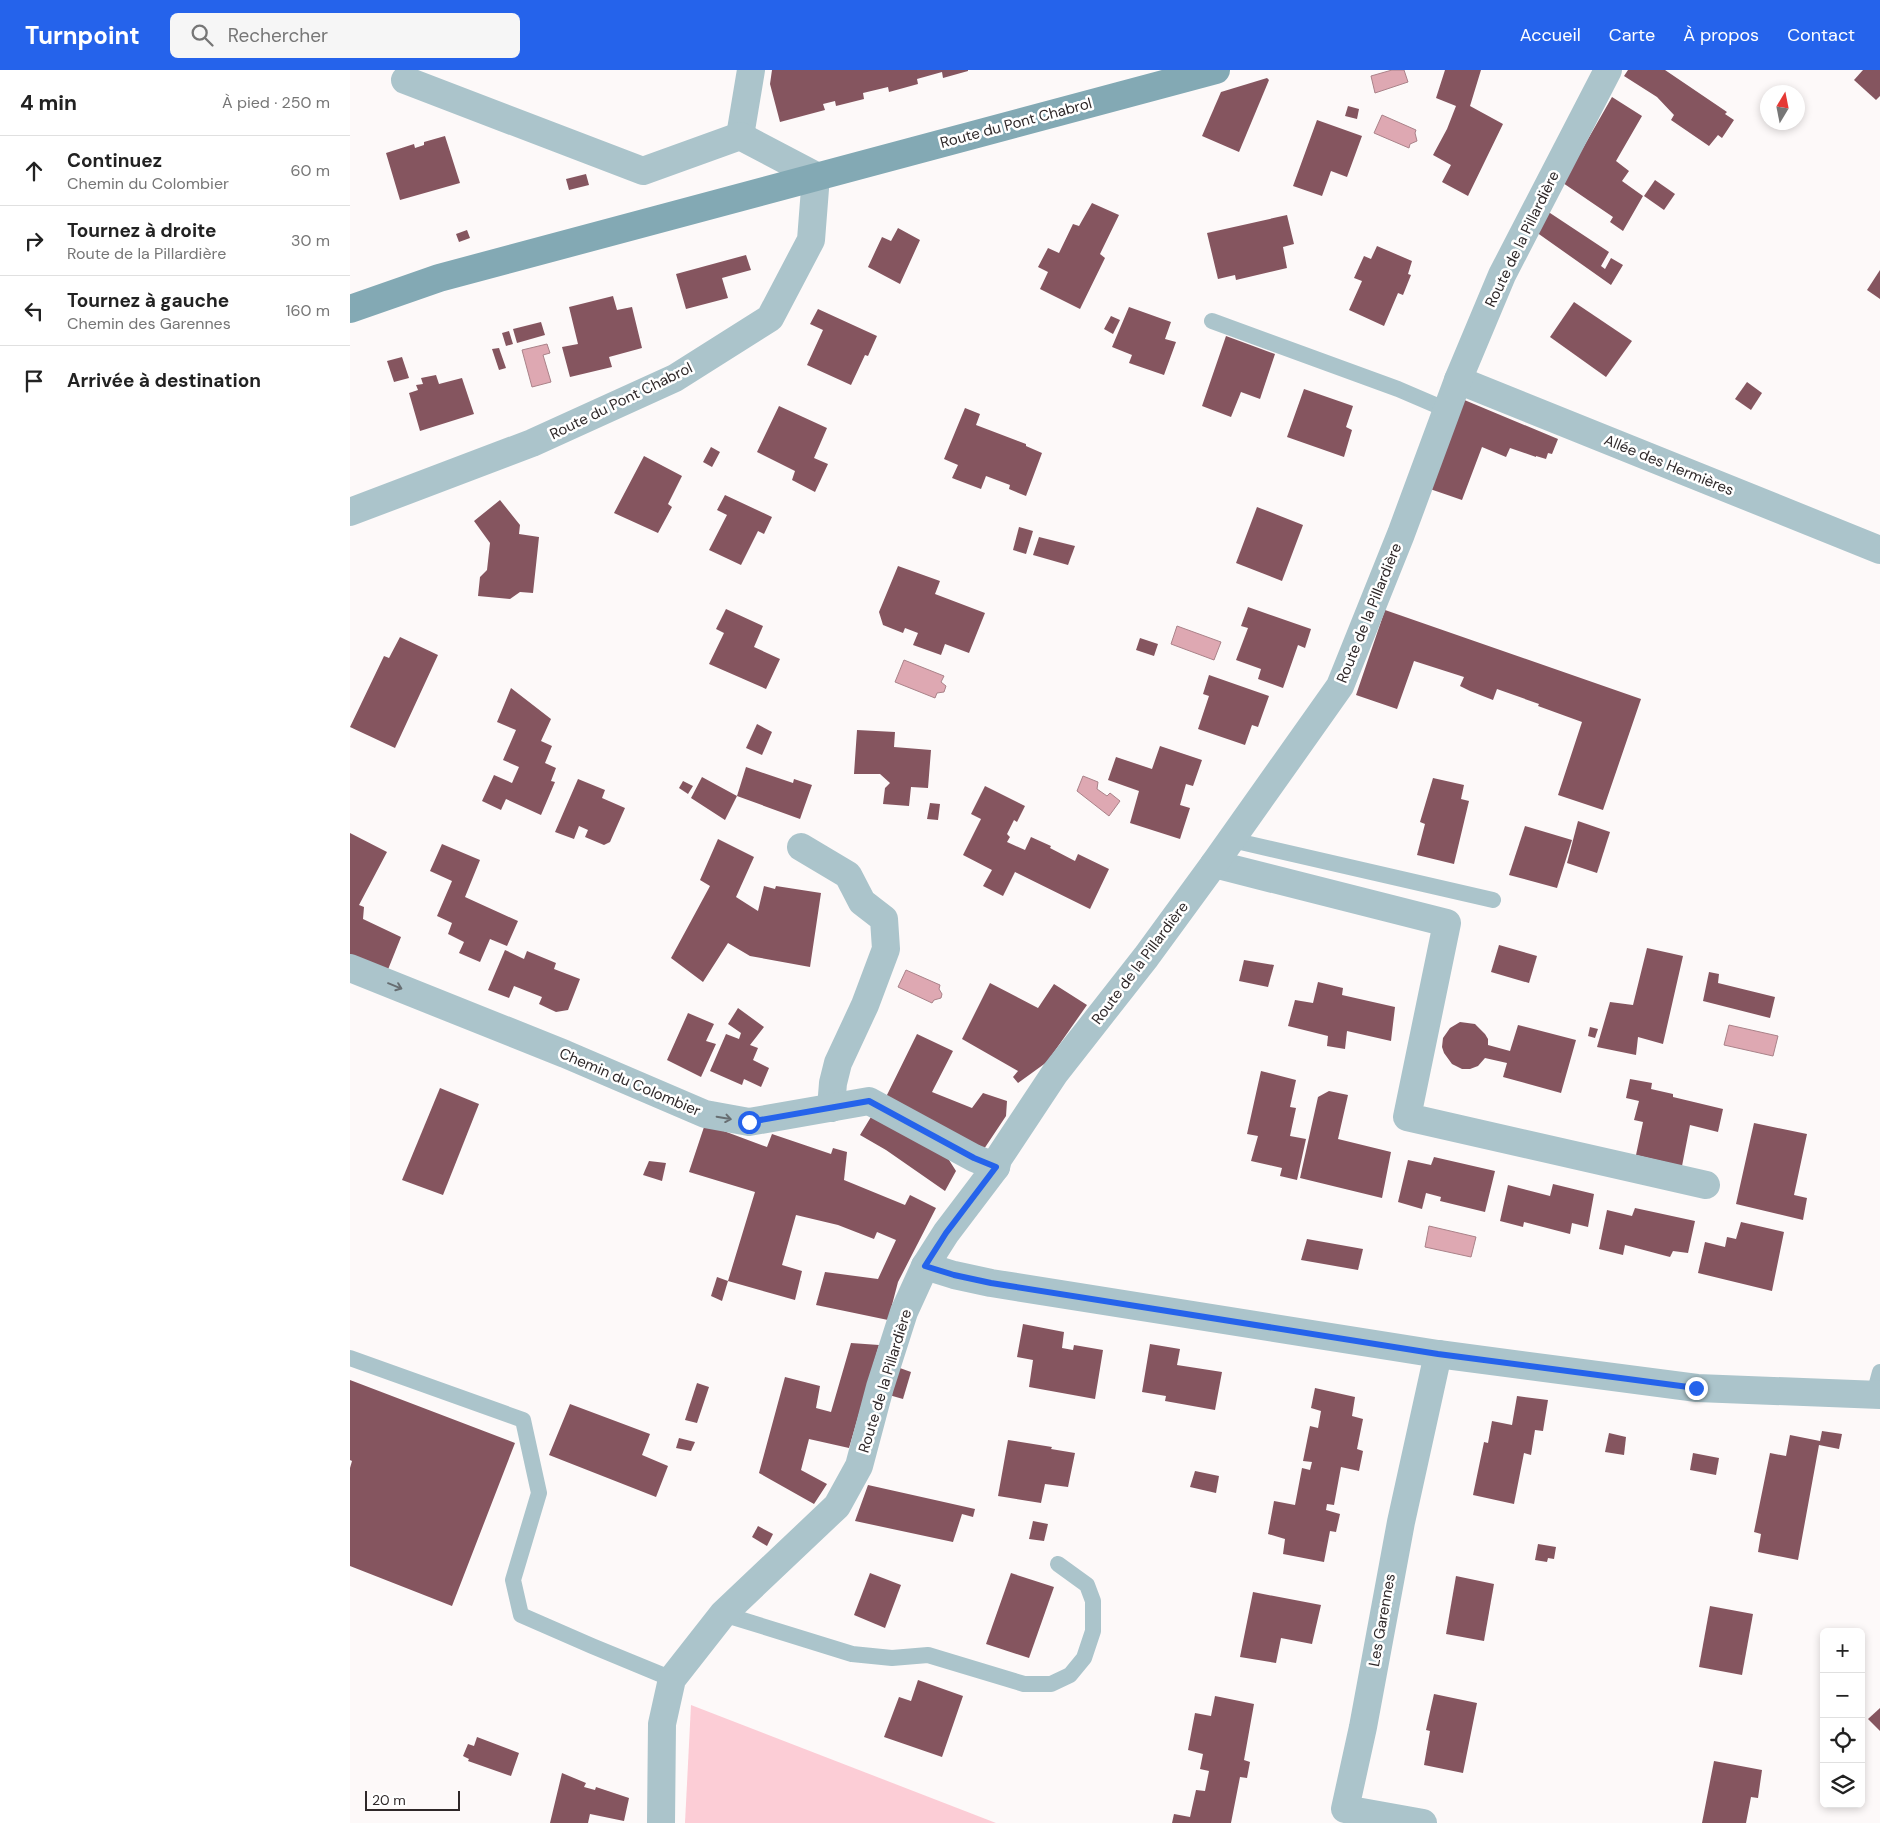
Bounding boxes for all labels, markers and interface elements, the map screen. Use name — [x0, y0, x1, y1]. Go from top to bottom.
search box — [170, 13, 520, 58]
text: Turnpoint — [25, 20, 140, 51]
icon: search — [188, 21, 216, 49]
text: Rechercher — [228, 23, 328, 48]
text: Accueil — [1520, 23, 1581, 47]
text: Carte — [1609, 23, 1655, 47]
text: À propos — [1683, 23, 1759, 47]
text: Contact — [1787, 23, 1855, 47]
north arrow — [1760, 85, 1805, 130]
text: 4 min — [20, 89, 77, 117]
text: À pied · 250 m — [222, 92, 330, 113]
street label: Route du Pont Chabrol — [938, 93, 1094, 153]
text: Continuez — [67, 148, 162, 173]
icon: ahead — [20, 157, 48, 185]
text: 60 m — [290, 160, 330, 181]
street label: Route de la Pillardière — [1480, 168, 1564, 310]
text: Chemin du Colombier — [67, 173, 229, 194]
text: Tournez à droite — [67, 218, 217, 243]
icon: right — [20, 227, 48, 255]
text: 30 m — [291, 230, 330, 251]
text: Route de la Pillardière — [67, 243, 226, 264]
text: Tournez à gauche — [67, 288, 229, 313]
icon: left — [20, 297, 48, 325]
text: 160 m — [286, 300, 330, 321]
text: Chemin des Garennes — [67, 313, 231, 334]
street label: Route du Pont Chabrol — [546, 358, 696, 444]
icon: arrive — [20, 367, 48, 395]
text: Arrivée à destination — [67, 368, 261, 393]
street label: Allée des Hermières — [1601, 430, 1737, 500]
street label: Route de la Pillardière — [1332, 540, 1406, 686]
street label: Route de la Pillardière — [1087, 897, 1193, 1029]
one-way arrow — [387, 982, 402, 992]
street label: Chemin du Colombier — [556, 1043, 704, 1121]
route start — [738, 1111, 761, 1134]
one-way arrow — [716, 1113, 732, 1123]
street label: Route de la Pillardière — [854, 1307, 916, 1455]
route end — [1685, 1377, 1708, 1400]
street label: Les Garennes — [1364, 1572, 1400, 1668]
map controls — [1820, 1628, 1865, 1808]
button: + — [1820, 1628, 1865, 1673]
button: − — [1820, 1673, 1865, 1718]
button: locate — [1820, 1718, 1865, 1763]
button: layers — [1820, 1763, 1865, 1808]
scale bar — [365, 1788, 460, 1811]
text: 20 m — [372, 1791, 406, 1809]

